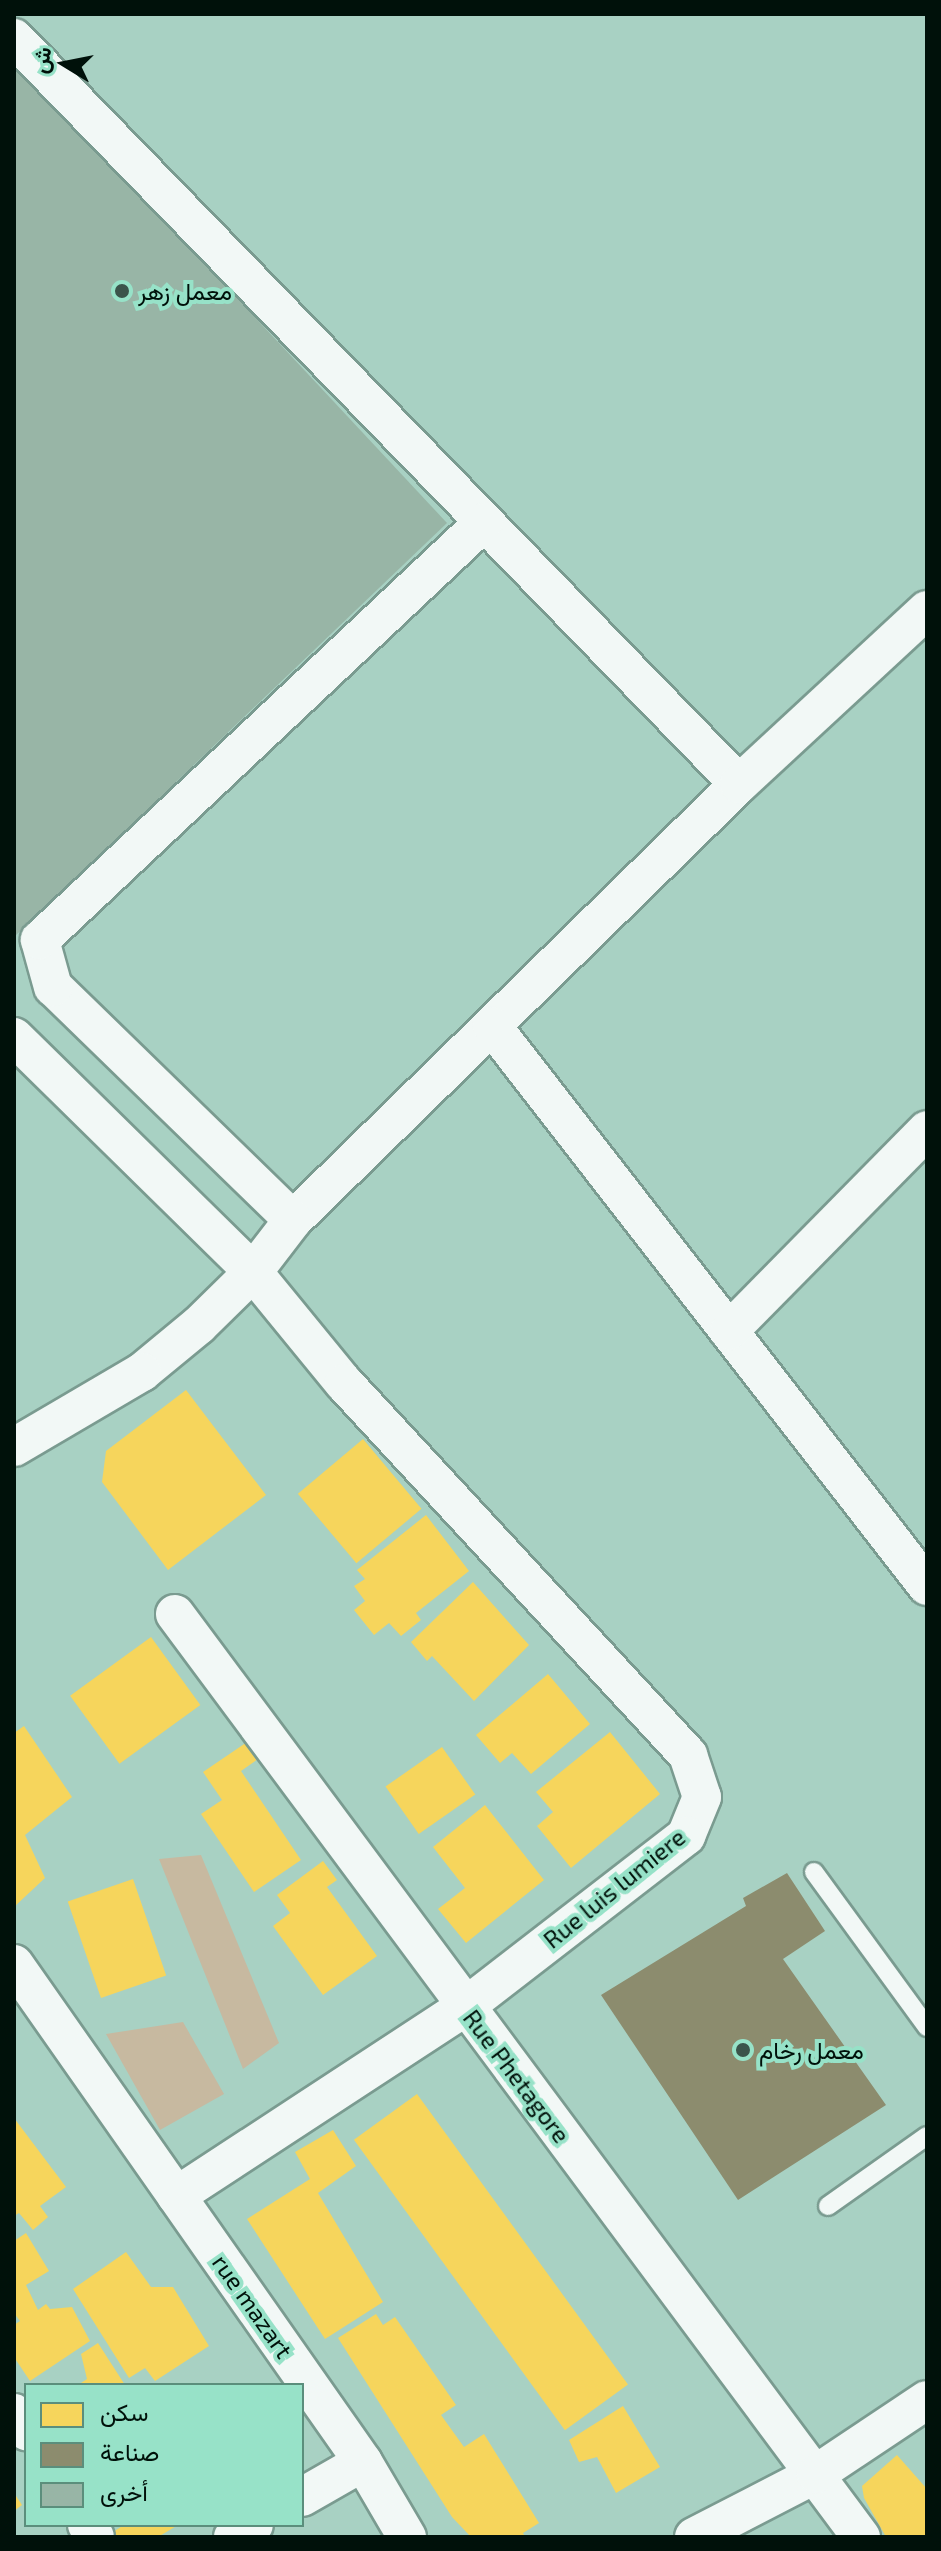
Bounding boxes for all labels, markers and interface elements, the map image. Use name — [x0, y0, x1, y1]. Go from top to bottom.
north arrow — [24, 24, 104, 104]
text: ش — [25, 45, 55, 75]
place label: معمل زهر — [138, 277, 232, 305]
marker: معمل زهر — [113, 282, 131, 300]
street label: Rue luis lumiere — [537, 1822, 691, 1954]
street label: Rue Phetagore — [458, 2004, 576, 2148]
place label: معمل رخام — [759, 2036, 864, 2064]
marker: معمل رخام — [734, 2041, 752, 2059]
street label: rue mazart — [207, 2249, 299, 2363]
legend — [24, 2383, 304, 2527]
text: سكن — [100, 2397, 149, 2426]
text: صناعة — [100, 2437, 159, 2466]
text: أخرى — [100, 2477, 148, 2506]

